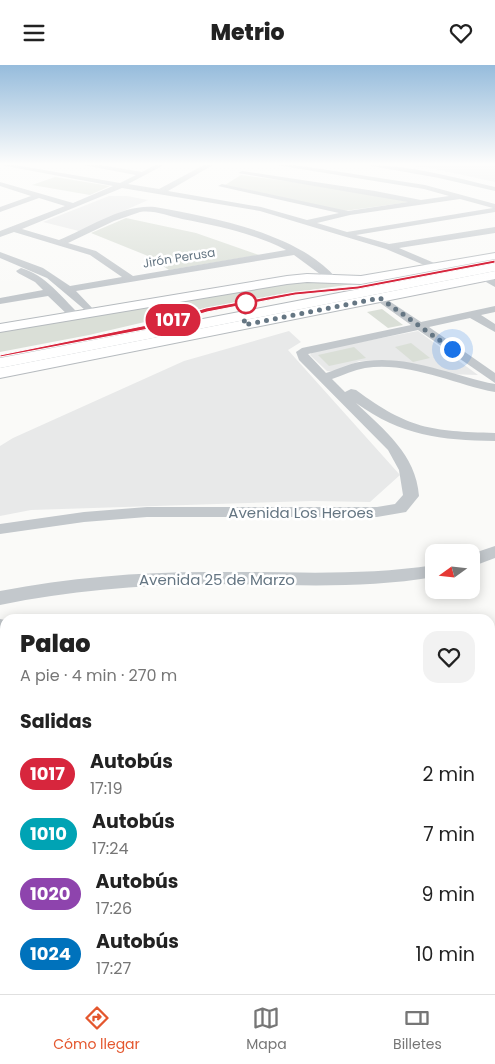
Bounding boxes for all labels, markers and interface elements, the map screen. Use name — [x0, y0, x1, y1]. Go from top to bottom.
text: Metrio — [211, 17, 285, 48]
icon: menu — [20, 19, 48, 47]
icon: heart — [447, 19, 475, 47]
street label: Jirón Perusa — [141, 243, 216, 272]
unlabelled marker — [235, 292, 257, 314]
line badge: 1017 — [138, 304, 208, 336]
text: 1017 — [156, 307, 190, 332]
your location — [440, 337, 465, 362]
street label: Avenida Los Heroes — [228, 502, 374, 523]
north arrow — [425, 544, 480, 599]
map controls — [425, 544, 480, 599]
street label: Avenida 25 de Marzo — [139, 569, 295, 590]
text: Palao — [20, 627, 91, 660]
button: heart — [423, 631, 475, 683]
text: A pie · 4 min · 270 m — [20, 664, 177, 687]
text: Salidas — [20, 708, 92, 735]
text: Autobús — [90, 748, 173, 775]
text: 1017 — [30, 761, 65, 786]
text: 2 min — [423, 761, 475, 788]
text: 17:19 — [90, 777, 122, 800]
text: Autobús — [92, 808, 175, 835]
text: 1010 — [30, 821, 67, 846]
text: 7 min — [423, 821, 475, 848]
text: 17:24 — [92, 837, 129, 860]
text: Autobús — [96, 868, 178, 895]
text: 1020 — [30, 881, 71, 906]
text: 9 min — [422, 881, 475, 908]
text: 17:26 — [96, 897, 132, 920]
text: Autobús — [96, 928, 179, 955]
text: 1024 — [30, 941, 71, 966]
text: 10 min — [416, 941, 475, 968]
text: 17:27 — [96, 957, 131, 980]
tab: Cómo llegar — [53, 1004, 140, 1055]
tab: Mapa — [246, 1004, 287, 1055]
tab: Billetes — [393, 1004, 442, 1055]

